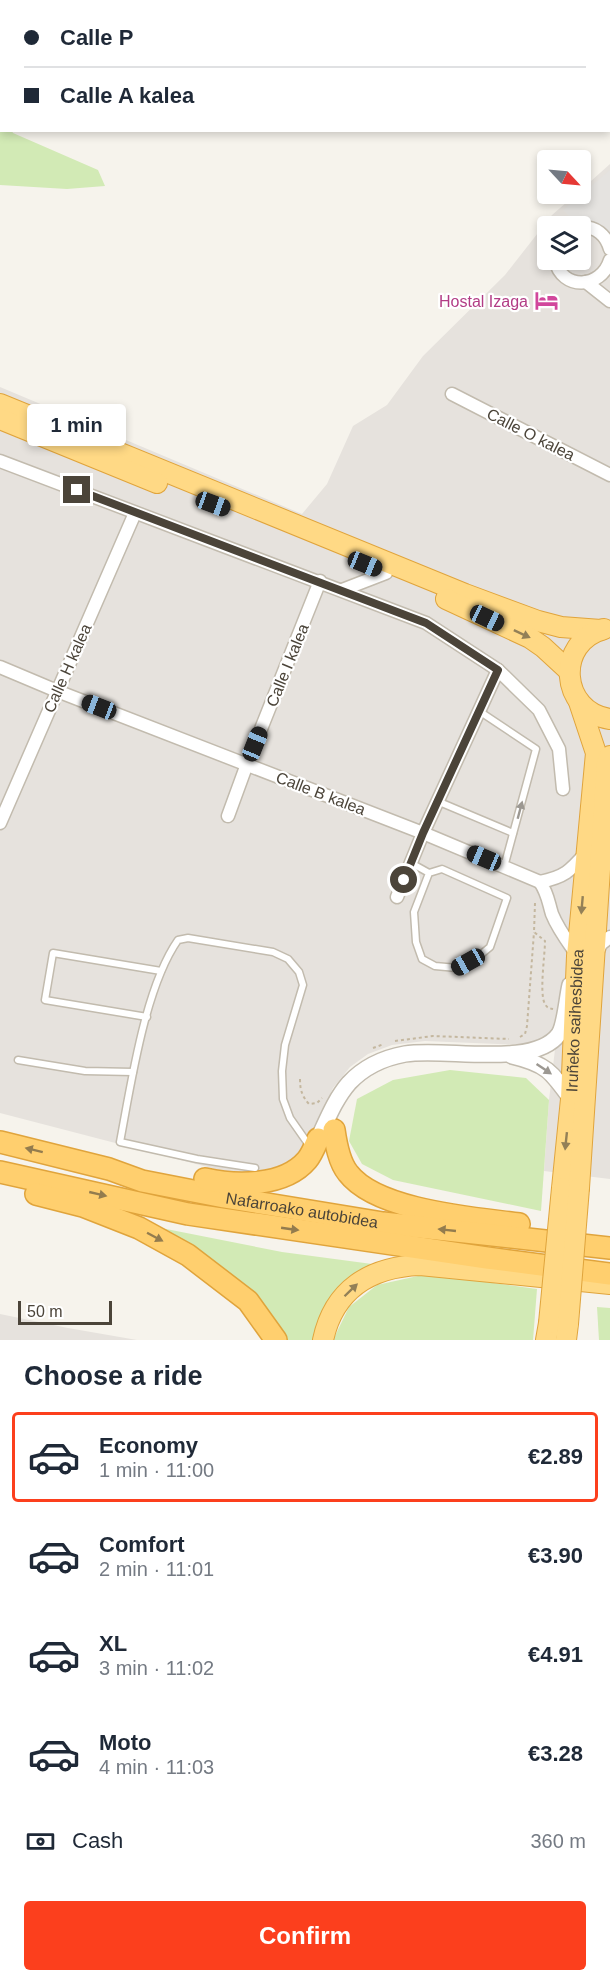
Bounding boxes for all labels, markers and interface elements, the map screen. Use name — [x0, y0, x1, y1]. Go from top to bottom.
text: Calle P — [60, 25, 133, 50]
text: Calle A kalea — [60, 83, 194, 108]
north arrow — [537, 150, 591, 204]
map controls — [537, 150, 591, 270]
button: layers — [537, 216, 591, 270]
hotel icon: Hostal Izaga — [533, 288, 559, 314]
place label: Hostal Izaga — [439, 293, 528, 310]
callout: 1 min — [28, 403, 127, 445]
street label: Calle O kalea — [484, 405, 578, 464]
text: 1 min — [50, 414, 103, 436]
route end — [63, 476, 90, 503]
car — [193, 489, 233, 519]
car — [345, 549, 385, 579]
car — [467, 602, 507, 634]
street label: Calle H kalea — [40, 621, 95, 715]
street label: Calle I kalea — [263, 621, 312, 709]
one-way arrow — [513, 630, 530, 639]
car — [79, 692, 119, 722]
car — [240, 724, 270, 764]
street label: Calle B kalea — [274, 769, 368, 818]
one-way arrow — [515, 801, 525, 819]
car — [464, 843, 504, 873]
route start — [390, 866, 417, 893]
one-way arrow — [577, 895, 587, 914]
car — [448, 945, 488, 979]
street label: Iruñeko saihesbidea — [563, 948, 587, 1093]
one-way arrow — [535, 1063, 551, 1075]
one-way arrow — [561, 1132, 571, 1151]
one-way arrow — [25, 1145, 44, 1155]
street label: Nafarroako autobidea — [225, 1189, 379, 1231]
one-way arrow — [89, 1190, 108, 1199]
one-way arrow — [280, 1225, 299, 1234]
one-way arrow — [438, 1225, 457, 1235]
one-way arrow — [146, 1232, 163, 1242]
one-way arrow — [343, 1283, 358, 1297]
scale bar — [18, 1298, 112, 1326]
text: 50 m — [27, 1303, 63, 1320]
text: Choose a ride — [24, 1361, 203, 1391]
icon: car — [27, 1430, 81, 1484]
text: Economy — [99, 1433, 198, 1458]
text: €2.89 — [528, 1444, 583, 1469]
text: 1 min · 11:00 — [99, 1459, 214, 1481]
icon: car — [27, 1529, 81, 1583]
text: Comfort — [99, 1532, 185, 1557]
text: €3.90 — [528, 1543, 583, 1568]
text: 2 min · 11:01 — [99, 1558, 214, 1580]
icon: car — [27, 1628, 81, 1682]
text: XL — [99, 1631, 127, 1656]
text: €4.91 — [528, 1642, 583, 1667]
text: 3 min · 11:02 — [99, 1657, 214, 1679]
icon: car — [27, 1727, 81, 1781]
text: Moto — [99, 1730, 152, 1755]
text: €3.28 — [528, 1741, 583, 1766]
text: 4 min · 11:03 — [99, 1756, 214, 1778]
icon: cash — [24, 1825, 57, 1858]
text: Cash — [72, 1828, 123, 1853]
text: 360 m — [530, 1830, 586, 1852]
button: Confirm — [24, 1901, 586, 1970]

